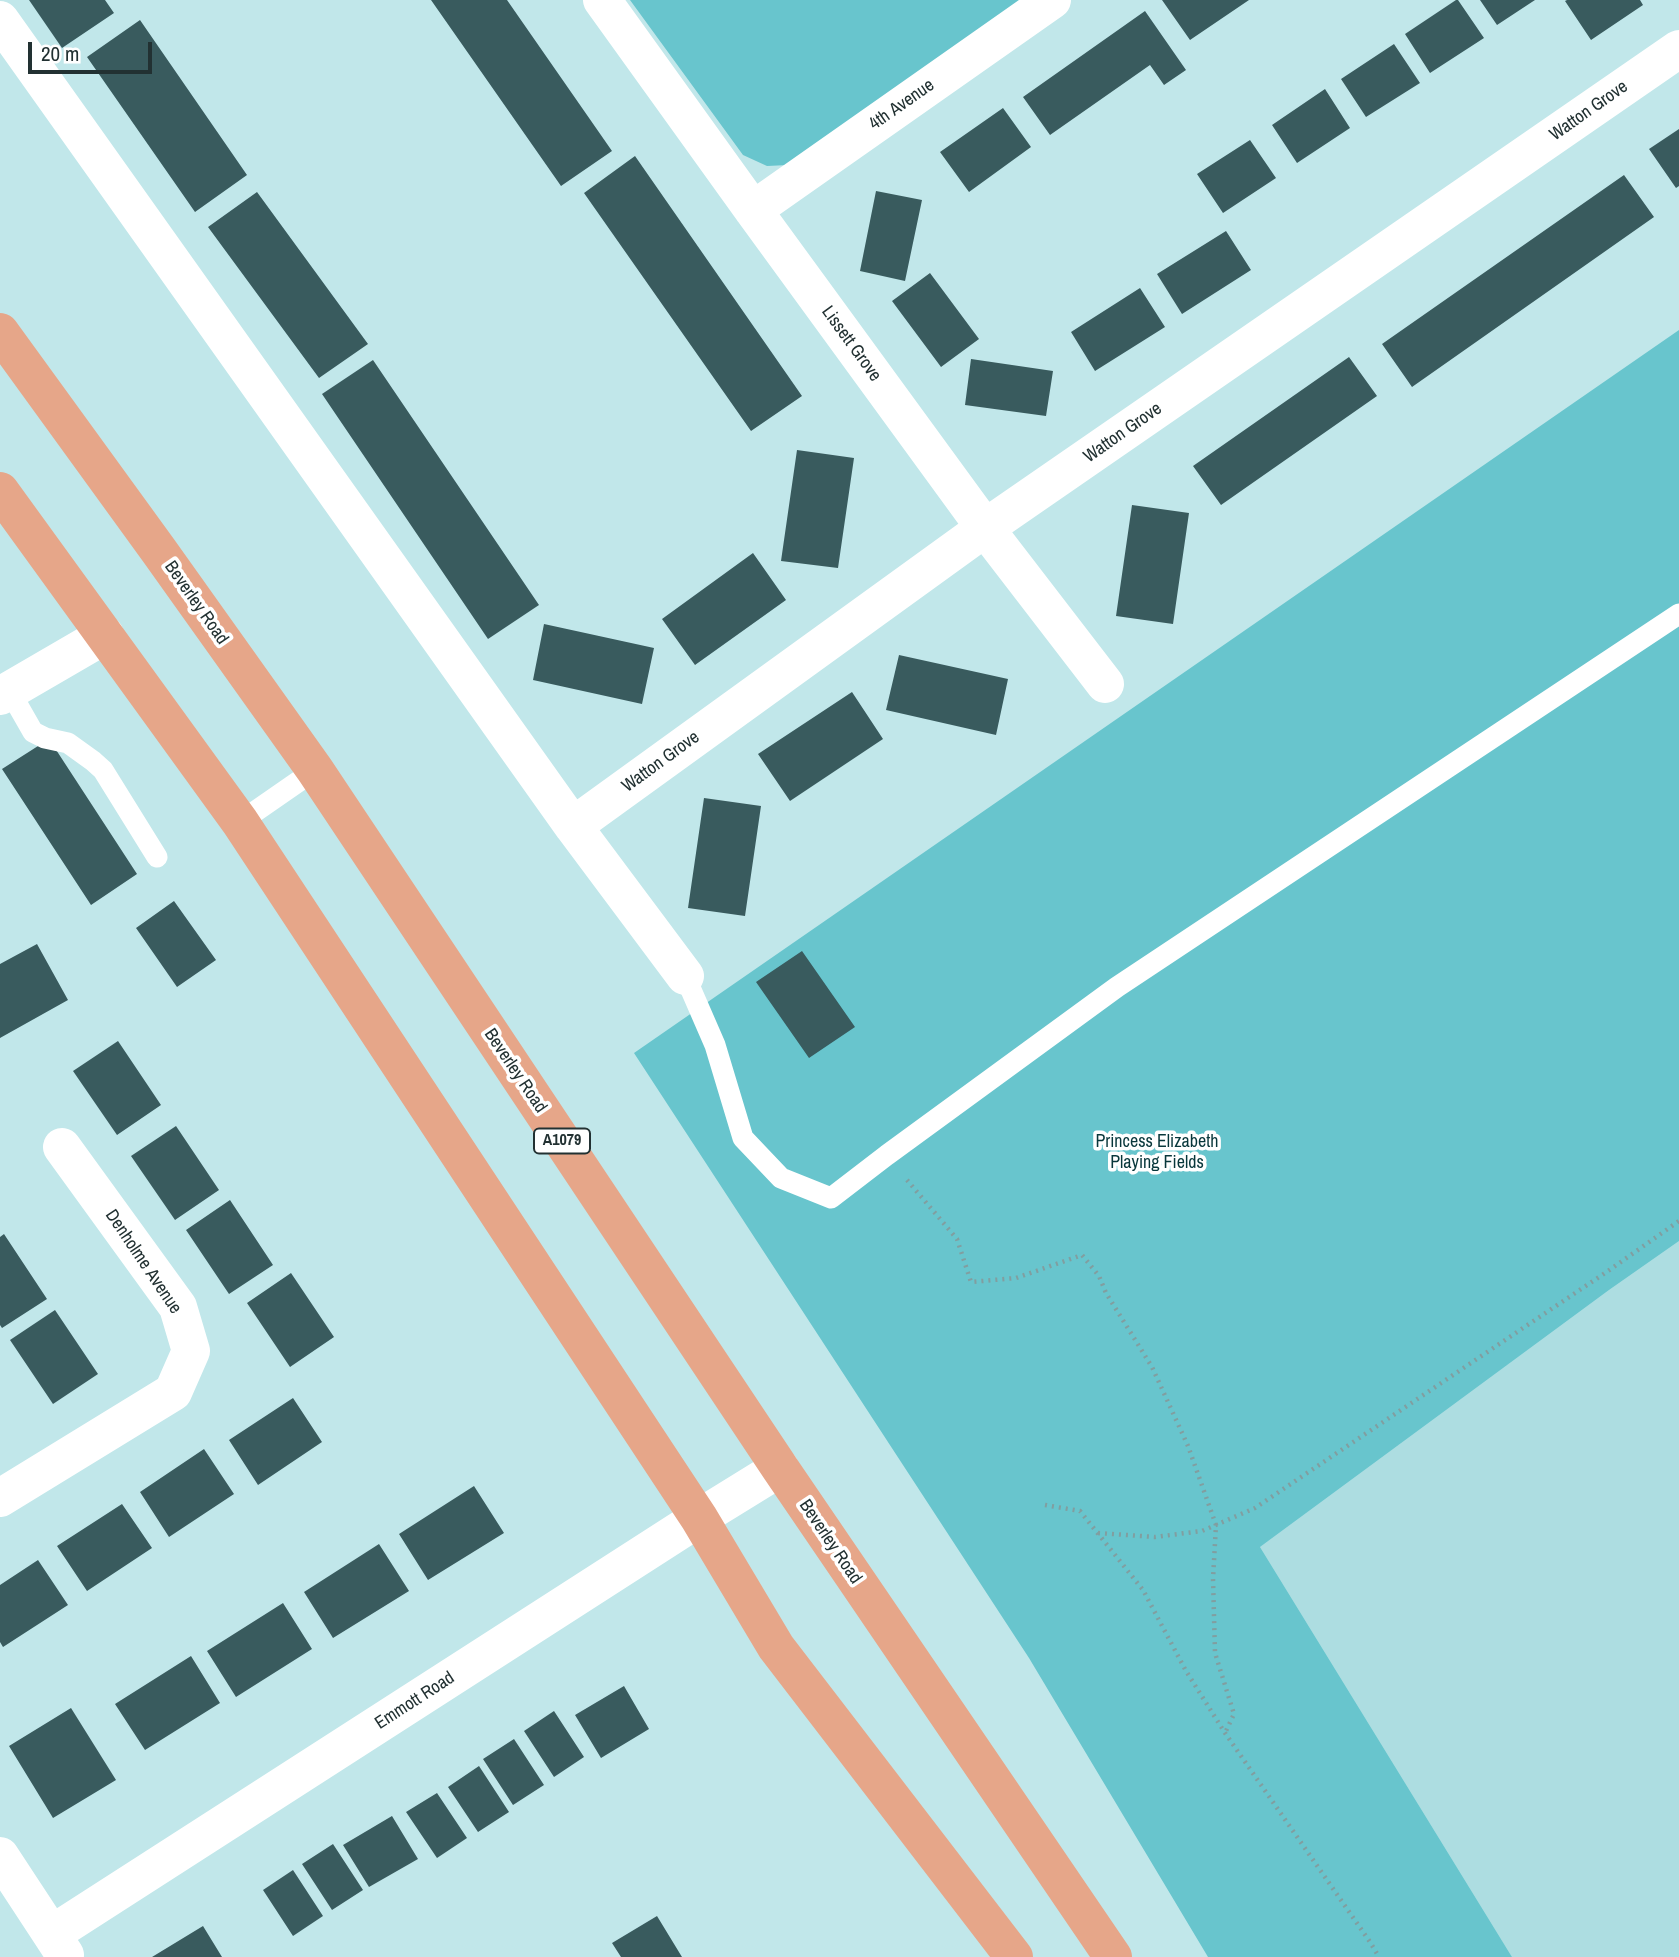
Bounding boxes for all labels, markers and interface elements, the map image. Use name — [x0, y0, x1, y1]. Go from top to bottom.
scale bar — [32, 28, 156, 72]
text: 20 m — [41, 39, 79, 68]
street label: 4th Avenue — [865, 75, 939, 135]
street label: Watton Grove — [1546, 76, 1632, 146]
street label: Lissett Grove — [816, 302, 886, 386]
street label: Watton Grove — [1080, 398, 1166, 468]
street label: Beverley Road — [159, 557, 233, 649]
street label: Watton Grove — [618, 727, 704, 797]
street label: Beverley Road — [479, 1025, 551, 1117]
road number: A1079 — [534, 1128, 590, 1154]
park label: Princess Elizabeth Playing Fields — [1095, 1131, 1219, 1174]
street label: Denholme Avenue — [100, 1206, 186, 1318]
street label: Beverley Road — [794, 1496, 866, 1588]
street label: Emmott Road — [371, 1667, 459, 1735]

